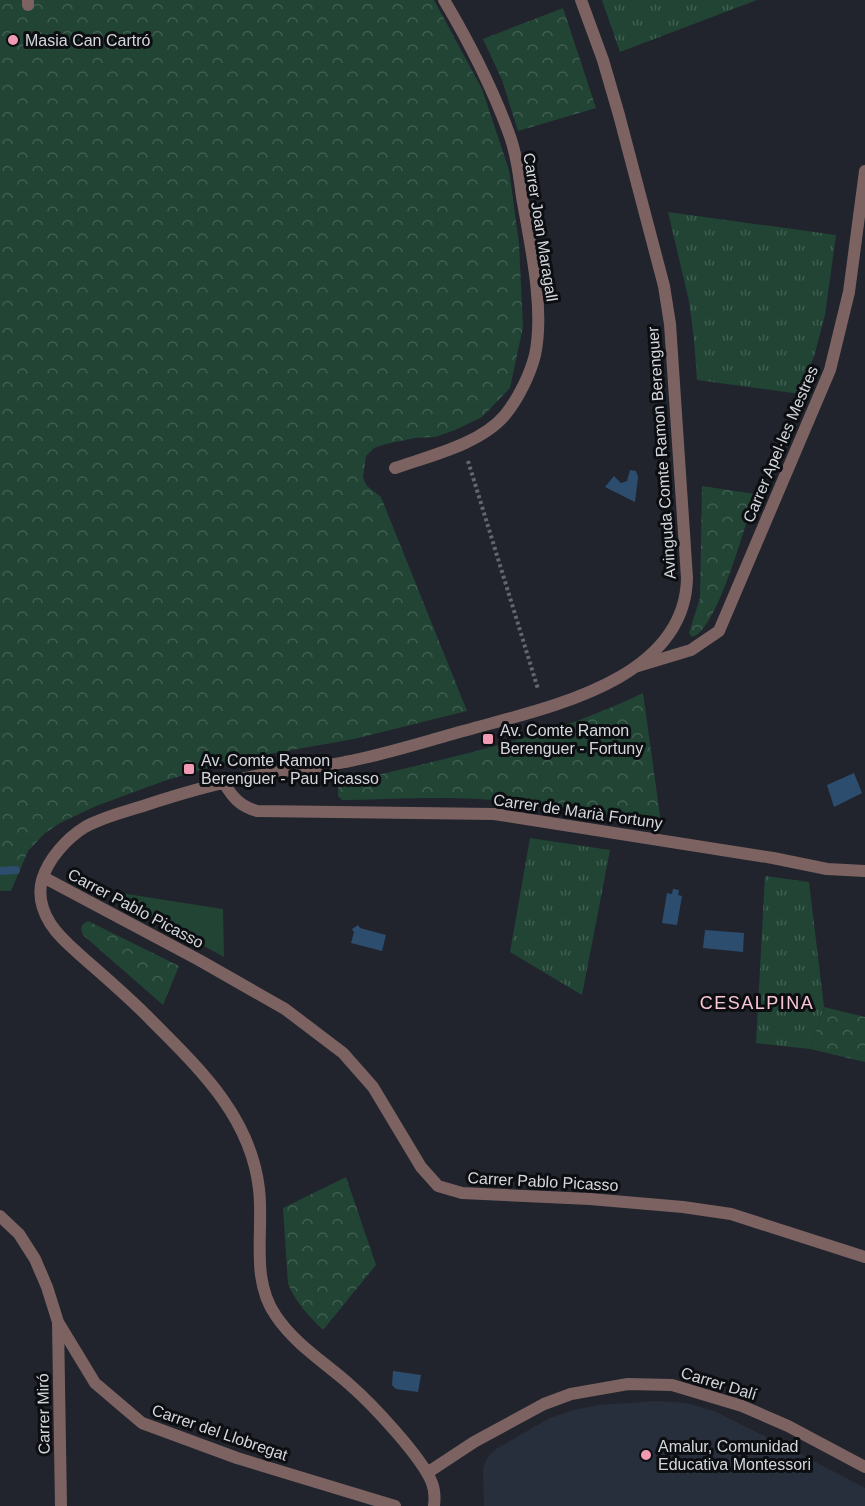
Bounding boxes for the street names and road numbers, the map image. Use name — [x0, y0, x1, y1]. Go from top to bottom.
street label: Carrer Joan Maragall — [520, 152, 561, 303]
street label: Avinguda Comte Ramon Berenguer — [644, 325, 679, 580]
street label: Carrer Apel·les Mestres — [740, 364, 821, 525]
street label: Carrer de Marià Fortuny — [492, 791, 664, 832]
street label: Carrer Pablo Picasso — [65, 865, 207, 951]
street label: Carrer Pablo Picasso — [467, 1169, 619, 1194]
street label: Carrer Dalí — [679, 1364, 759, 1403]
street label: Carrer Miró — [34, 1373, 53, 1455]
street label: Carrer del Llobregat — [150, 1401, 290, 1464]

